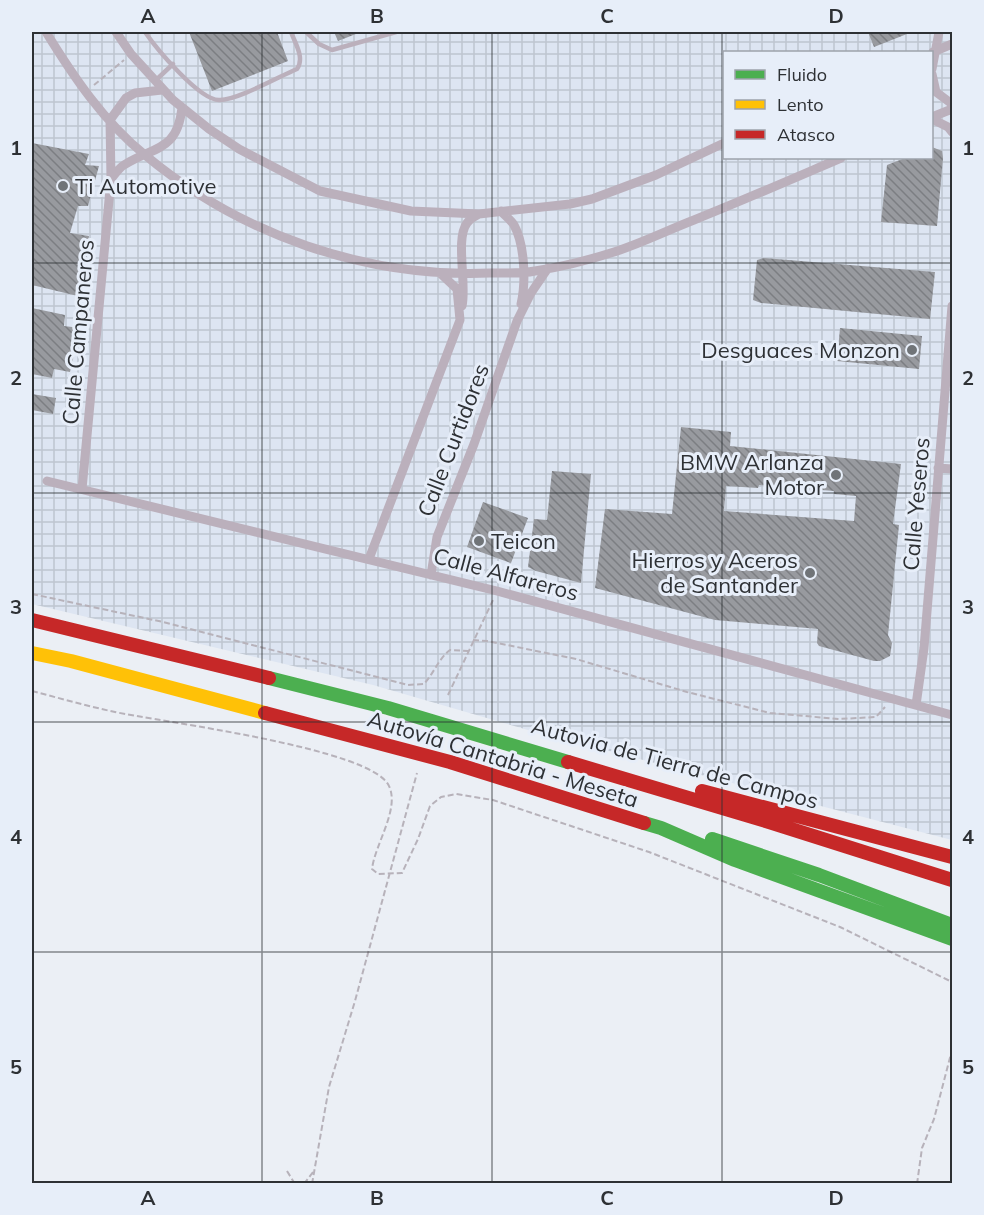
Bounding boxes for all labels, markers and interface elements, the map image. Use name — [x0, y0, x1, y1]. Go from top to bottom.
text: A — [141, 3, 156, 28]
text: B — [370, 3, 384, 28]
text: C — [600, 3, 614, 28]
text: D — [828, 3, 844, 28]
legend — [723, 51, 933, 159]
text: Fluido — [777, 63, 827, 86]
text: Lento — [777, 93, 824, 116]
text: Atasco — [777, 123, 835, 146]
text: 1 — [10, 135, 22, 160]
text: 1 — [962, 135, 974, 160]
place label: Ti Automotive — [75, 172, 216, 200]
marker: Ti Automotive — [56, 179, 70, 193]
street label: Calle Campaneros — [56, 238, 100, 426]
place label: Desguaces Monzon — [701, 336, 900, 364]
marker: Desguaces Monzon — [905, 343, 919, 357]
street label: Calle Curtidores — [411, 360, 495, 520]
text: 2 — [10, 365, 22, 390]
text: 2 — [962, 365, 974, 390]
street label: Calle Yeseros — [896, 436, 936, 572]
place label: BMW Arlanza Motor — [680, 448, 824, 501]
marker: BMW Arlanza Motor — [829, 468, 843, 482]
place label: Teicon — [491, 527, 556, 555]
marker: Teicon — [472, 534, 486, 548]
street label: Calle Alfareros — [430, 541, 582, 607]
place label: Hierros y Aceros de Santander — [631, 546, 798, 599]
marker: Hierros y Aceros de Santander — [803, 566, 817, 580]
text: 3 — [10, 594, 22, 619]
text: 3 — [962, 594, 974, 619]
street label: Autovía Cantabria - Meseta — [364, 704, 642, 814]
street label: Autovia de Tierra de Campos — [529, 711, 821, 815]
text: 4 — [10, 824, 22, 849]
text: 4 — [962, 824, 974, 849]
text: 5 — [10, 1054, 22, 1079]
text: 5 — [962, 1054, 974, 1079]
text: A — [141, 1185, 156, 1210]
text: B — [370, 1185, 384, 1210]
text: C — [600, 1185, 614, 1210]
text: D — [828, 1185, 844, 1210]

